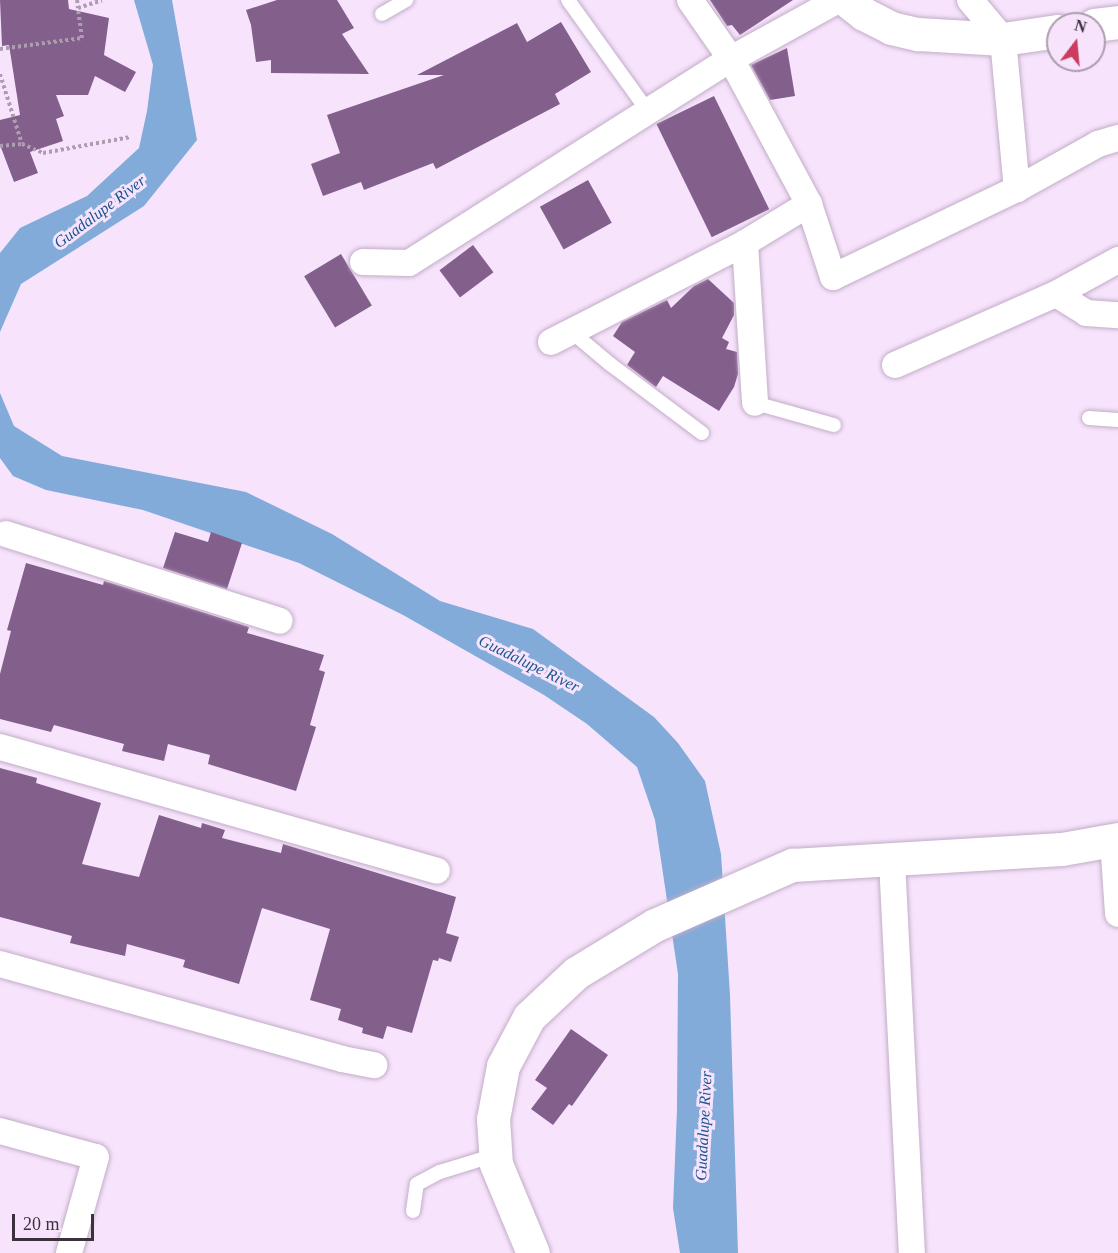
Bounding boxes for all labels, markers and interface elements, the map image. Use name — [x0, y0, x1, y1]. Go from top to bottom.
north arrow — [1046, 12, 1106, 72]
text: N — [1073, 16, 1088, 36]
water label: Guadalupe River — [50, 171, 150, 253]
water label: Guadalupe River — [475, 631, 583, 697]
water label: Guadalupe River — [692, 1071, 716, 1181]
scale bar — [15, 1202, 98, 1240]
text: 20 m — [23, 1214, 60, 1234]

